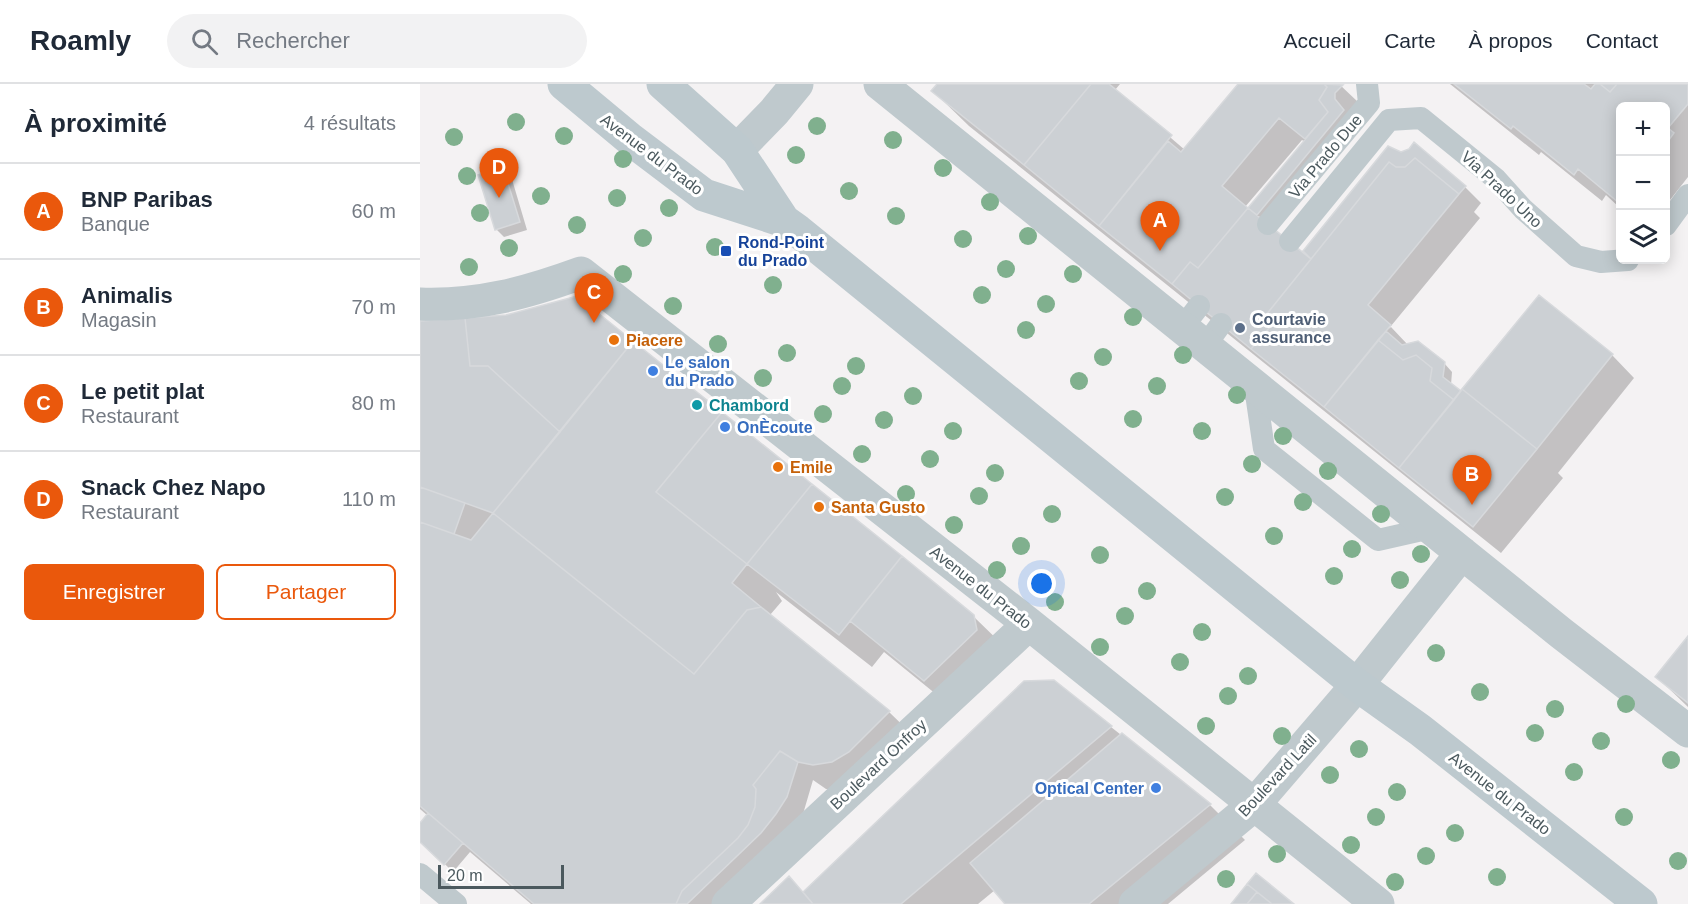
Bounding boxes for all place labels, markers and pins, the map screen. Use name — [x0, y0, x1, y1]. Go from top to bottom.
pin: D — [480, 148, 518, 198]
pin: A — [1140, 202, 1180, 251]
place label: Rond-Point du Prado — [738, 234, 825, 269]
marker: Rond-Point du Prado — [719, 244, 733, 258]
pin: C — [574, 274, 614, 323]
place label: Courtavie assurance — [1252, 311, 1331, 346]
marker: Courtavie assurance — [1233, 321, 1247, 335]
place label: Piacere — [626, 332, 683, 349]
marker: Piacere — [607, 333, 621, 347]
place label: Le salon du Prado — [665, 354, 735, 389]
marker: Le salon du Prado — [646, 364, 660, 378]
place label: Chambord — [709, 397, 789, 414]
marker: Chambord — [690, 398, 704, 412]
place label: OnÈcoute — [737, 418, 813, 436]
marker: OnÈcoute — [718, 420, 732, 434]
pin: B — [1452, 456, 1492, 505]
place label: Emile — [790, 459, 833, 476]
marker: Emile — [771, 460, 785, 474]
place label: Santa Gusto — [831, 499, 925, 516]
marker: Santa Gusto — [812, 500, 826, 514]
place label: Optical Center — [1035, 780, 1144, 797]
marker: Optical Center — [1149, 781, 1163, 795]

